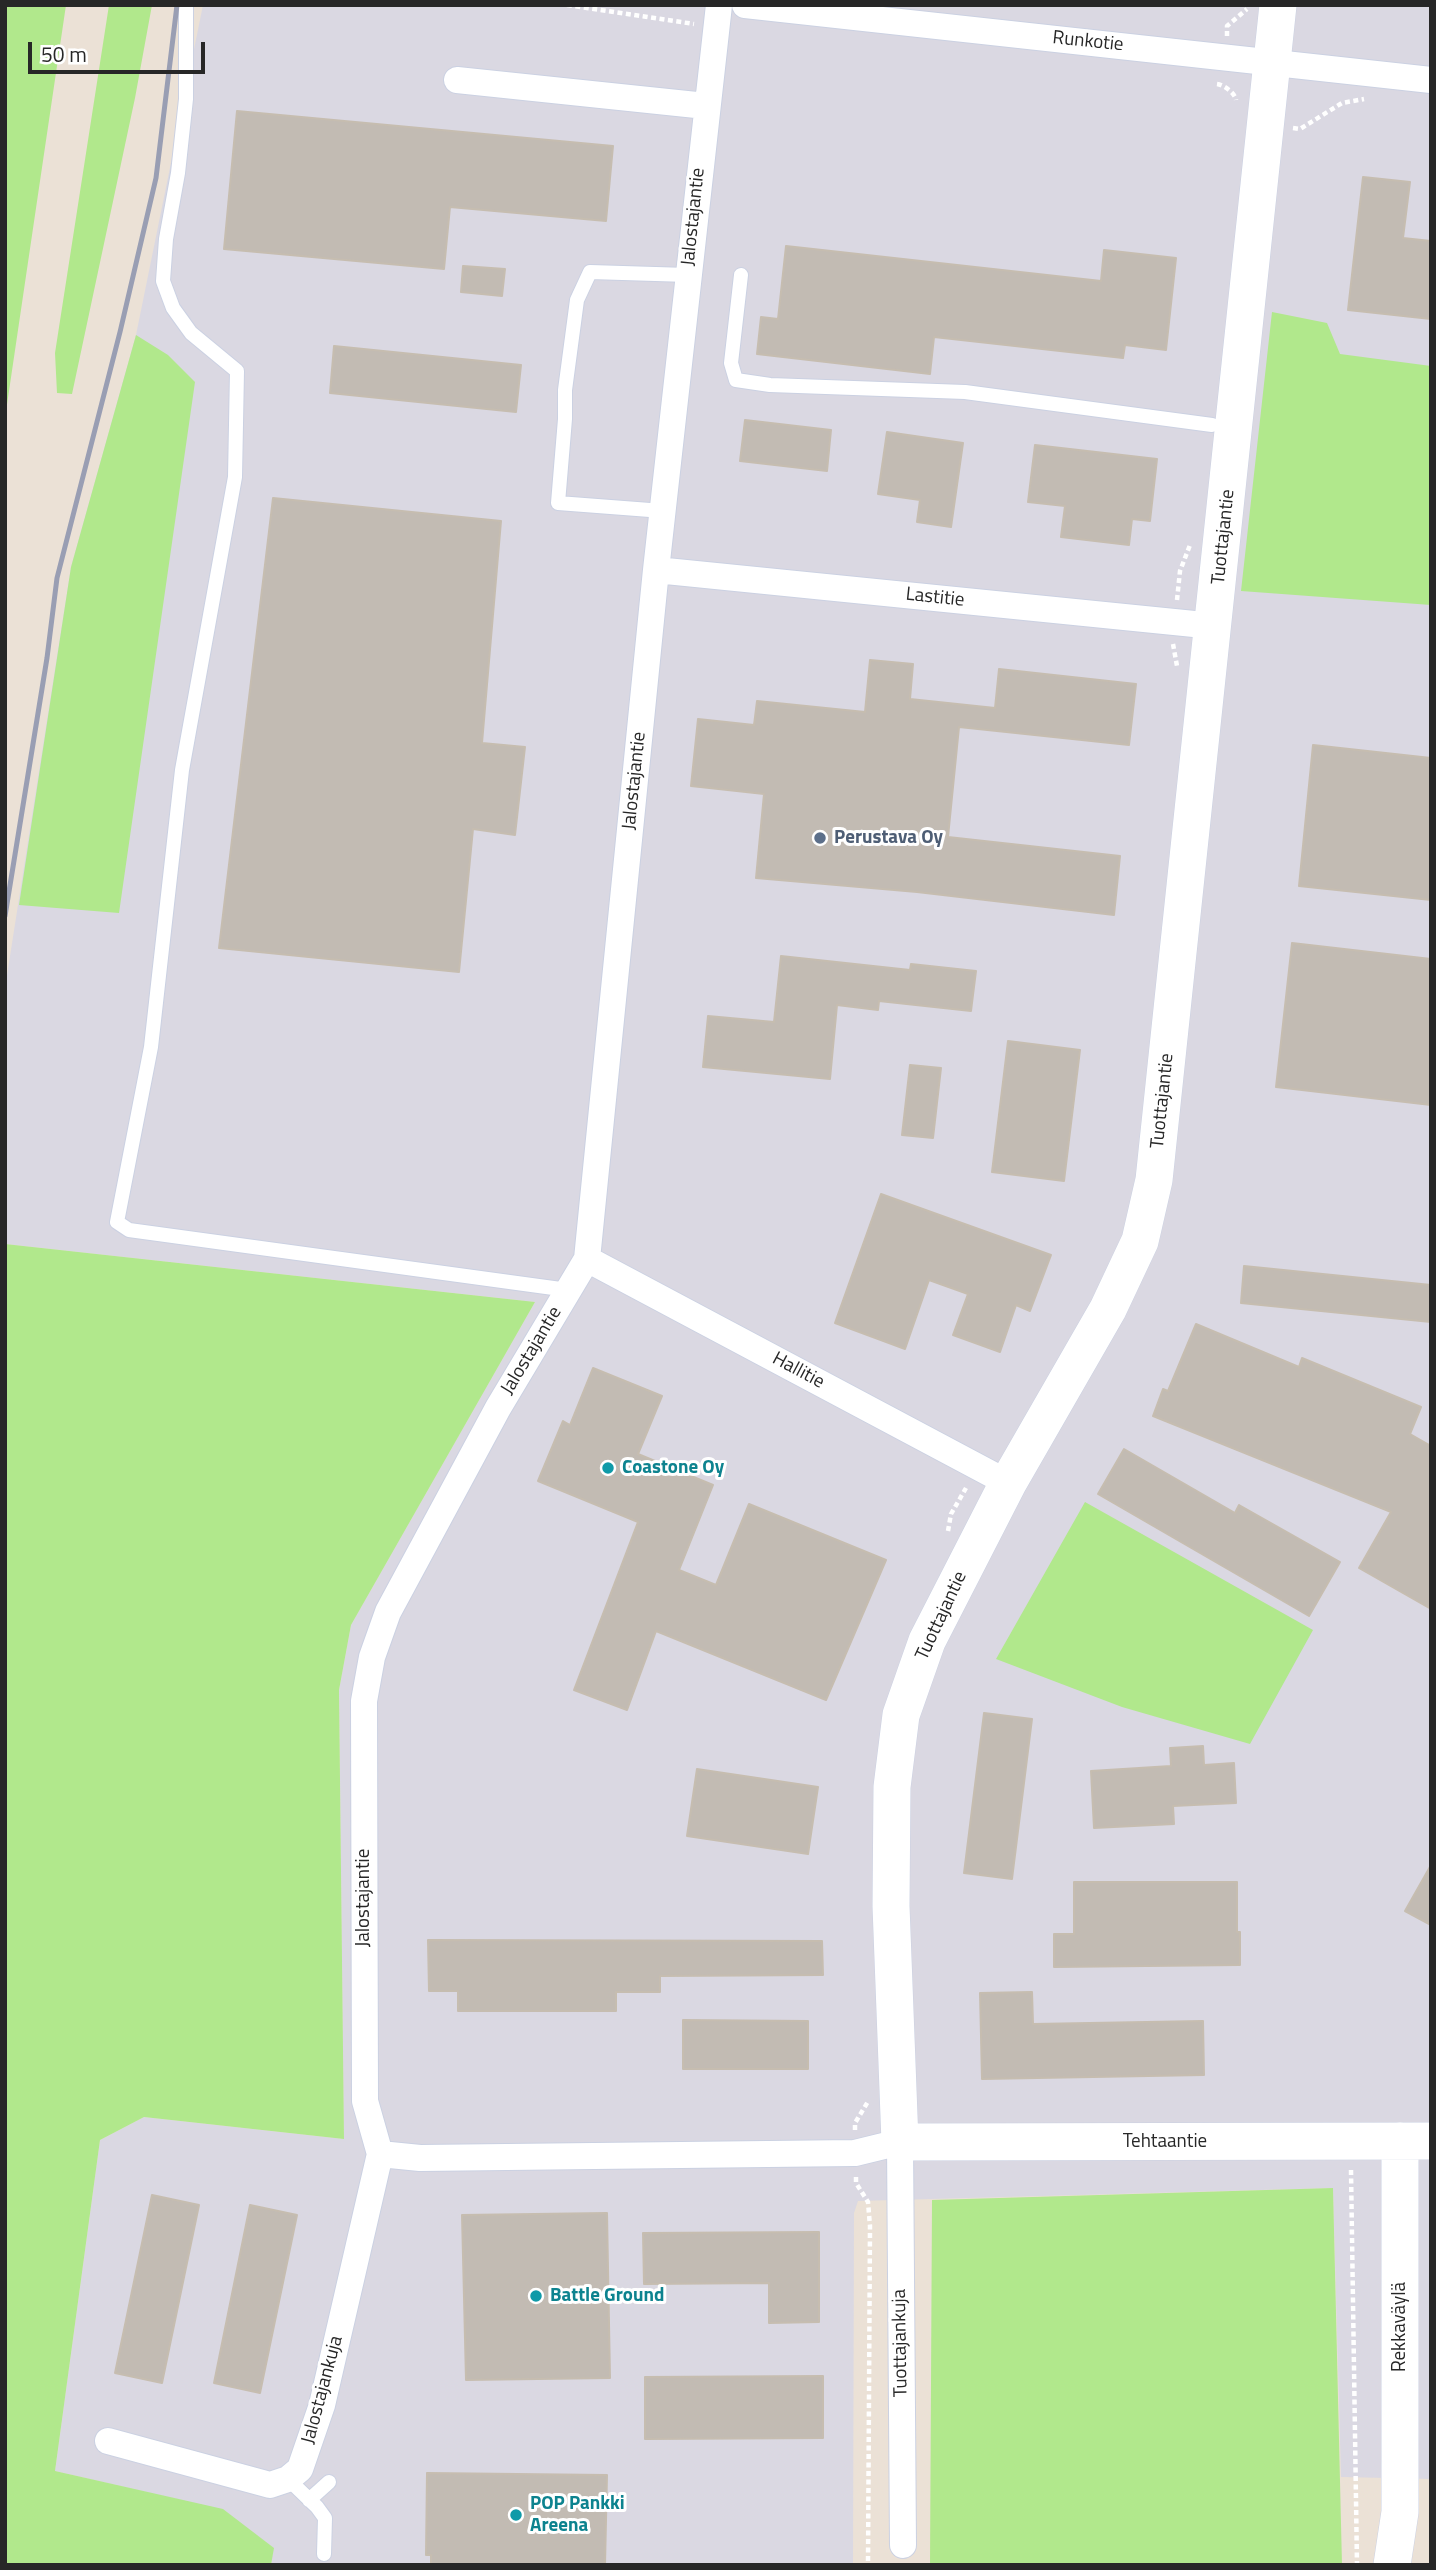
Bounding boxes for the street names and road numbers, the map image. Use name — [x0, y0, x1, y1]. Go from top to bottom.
street label: Runkotie — [1051, 27, 1125, 57]
street label: Jalostajantie — [678, 167, 710, 267]
street label: Tuottajantie — [1208, 488, 1240, 586]
street label: Lastitie — [905, 584, 965, 612]
street label: Jalostajantie — [619, 731, 651, 831]
street label: Tuottajantie — [1147, 1052, 1179, 1150]
street label: Jalostajantie — [497, 1303, 567, 1399]
street label: Hallitie — [768, 1348, 828, 1394]
street label: Tuottajantie — [911, 1568, 973, 1664]
street label: Jalostajantie — [353, 1849, 375, 1947]
street label: Tehtaantie — [1123, 2131, 1207, 2153]
street label: Rekkaväylä — [1389, 2282, 1411, 2372]
street label: Tuottajankuja — [889, 2289, 913, 2397]
street label: Jalostajankuja — [298, 2333, 348, 2447]

